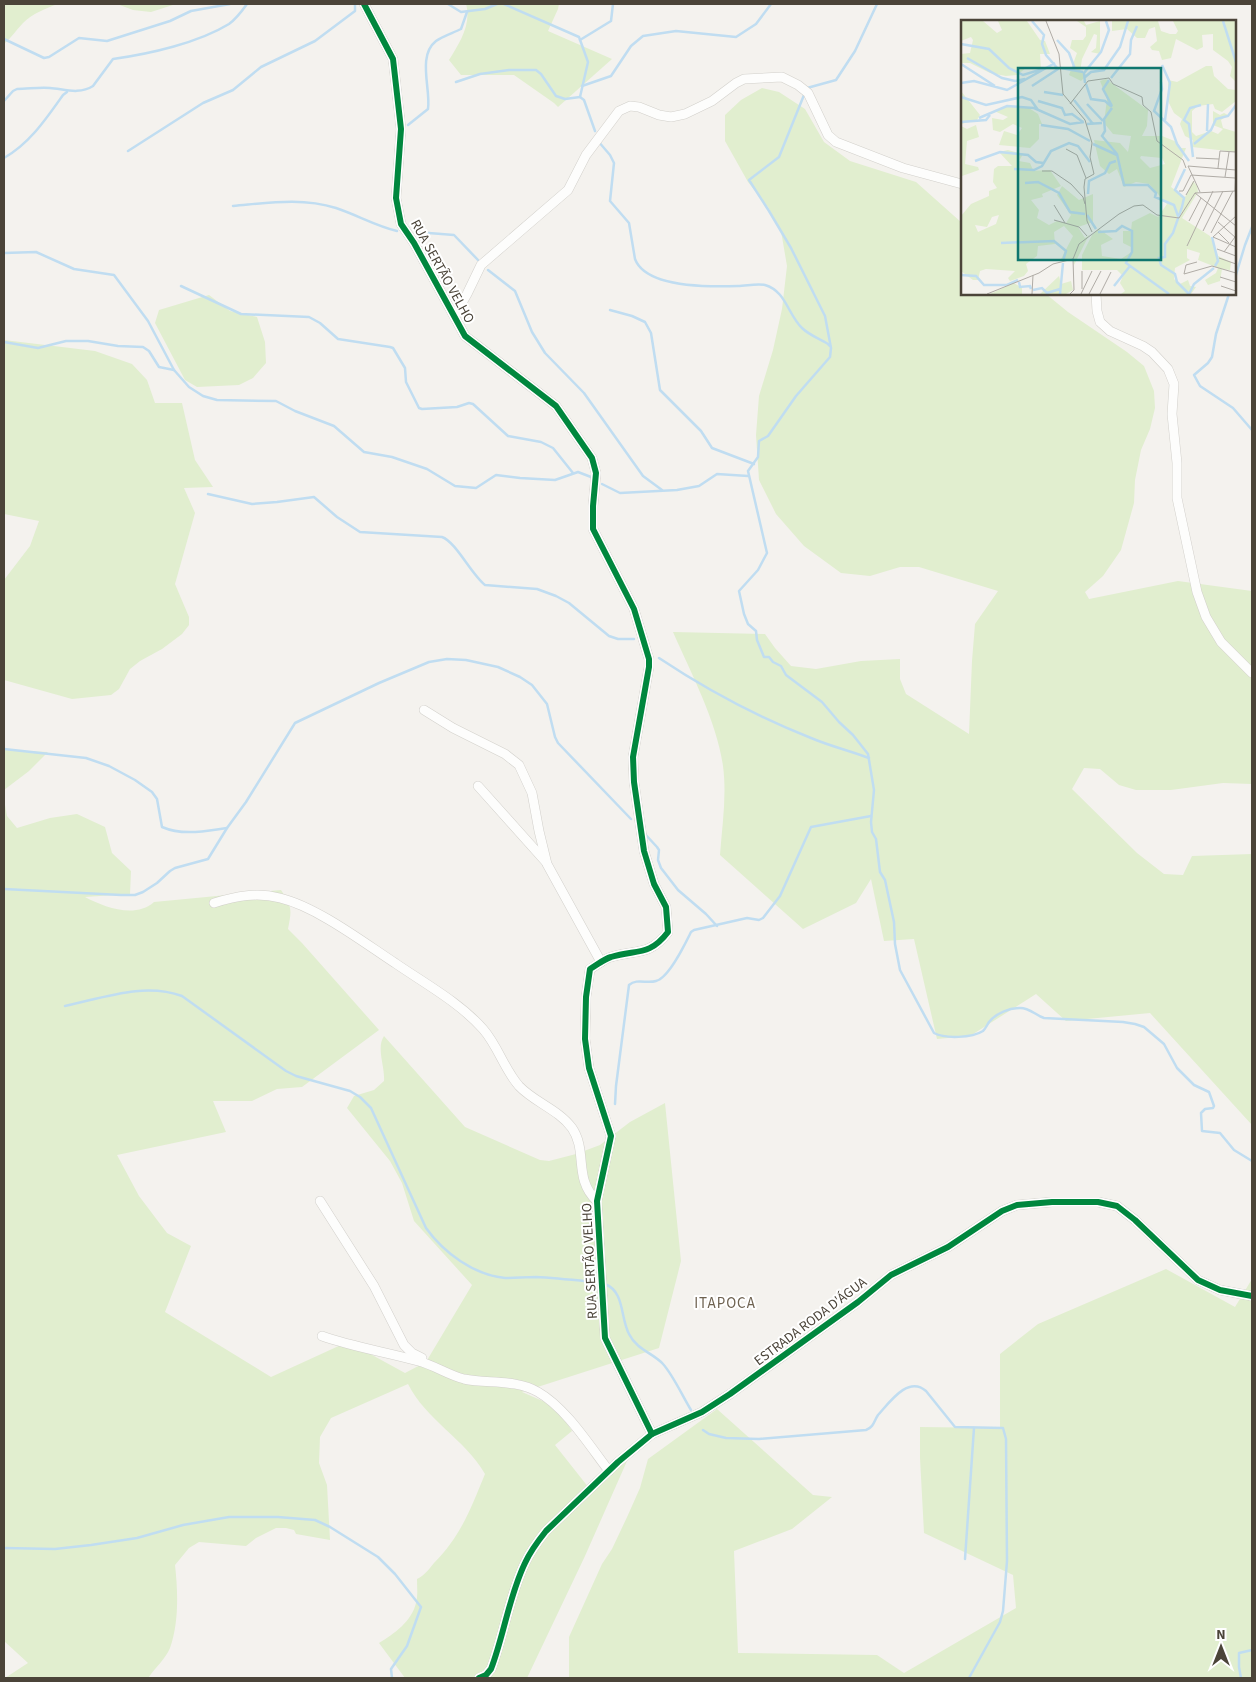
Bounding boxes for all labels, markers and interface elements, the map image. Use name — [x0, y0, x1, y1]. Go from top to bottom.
inset map — [961, 20, 1236, 295]
street label: RUA SERTÃO VELHO — [405, 216, 479, 327]
street label: RUA SERTÃO VELHO — [577, 1202, 603, 1319]
street label: ESTRADA RODA D'ÁGUA — [750, 1273, 871, 1371]
district label: ITAPOCA — [694, 1293, 756, 1314]
north arrow — [1196, 1622, 1246, 1672]
text: N — [1216, 1625, 1226, 1645]

